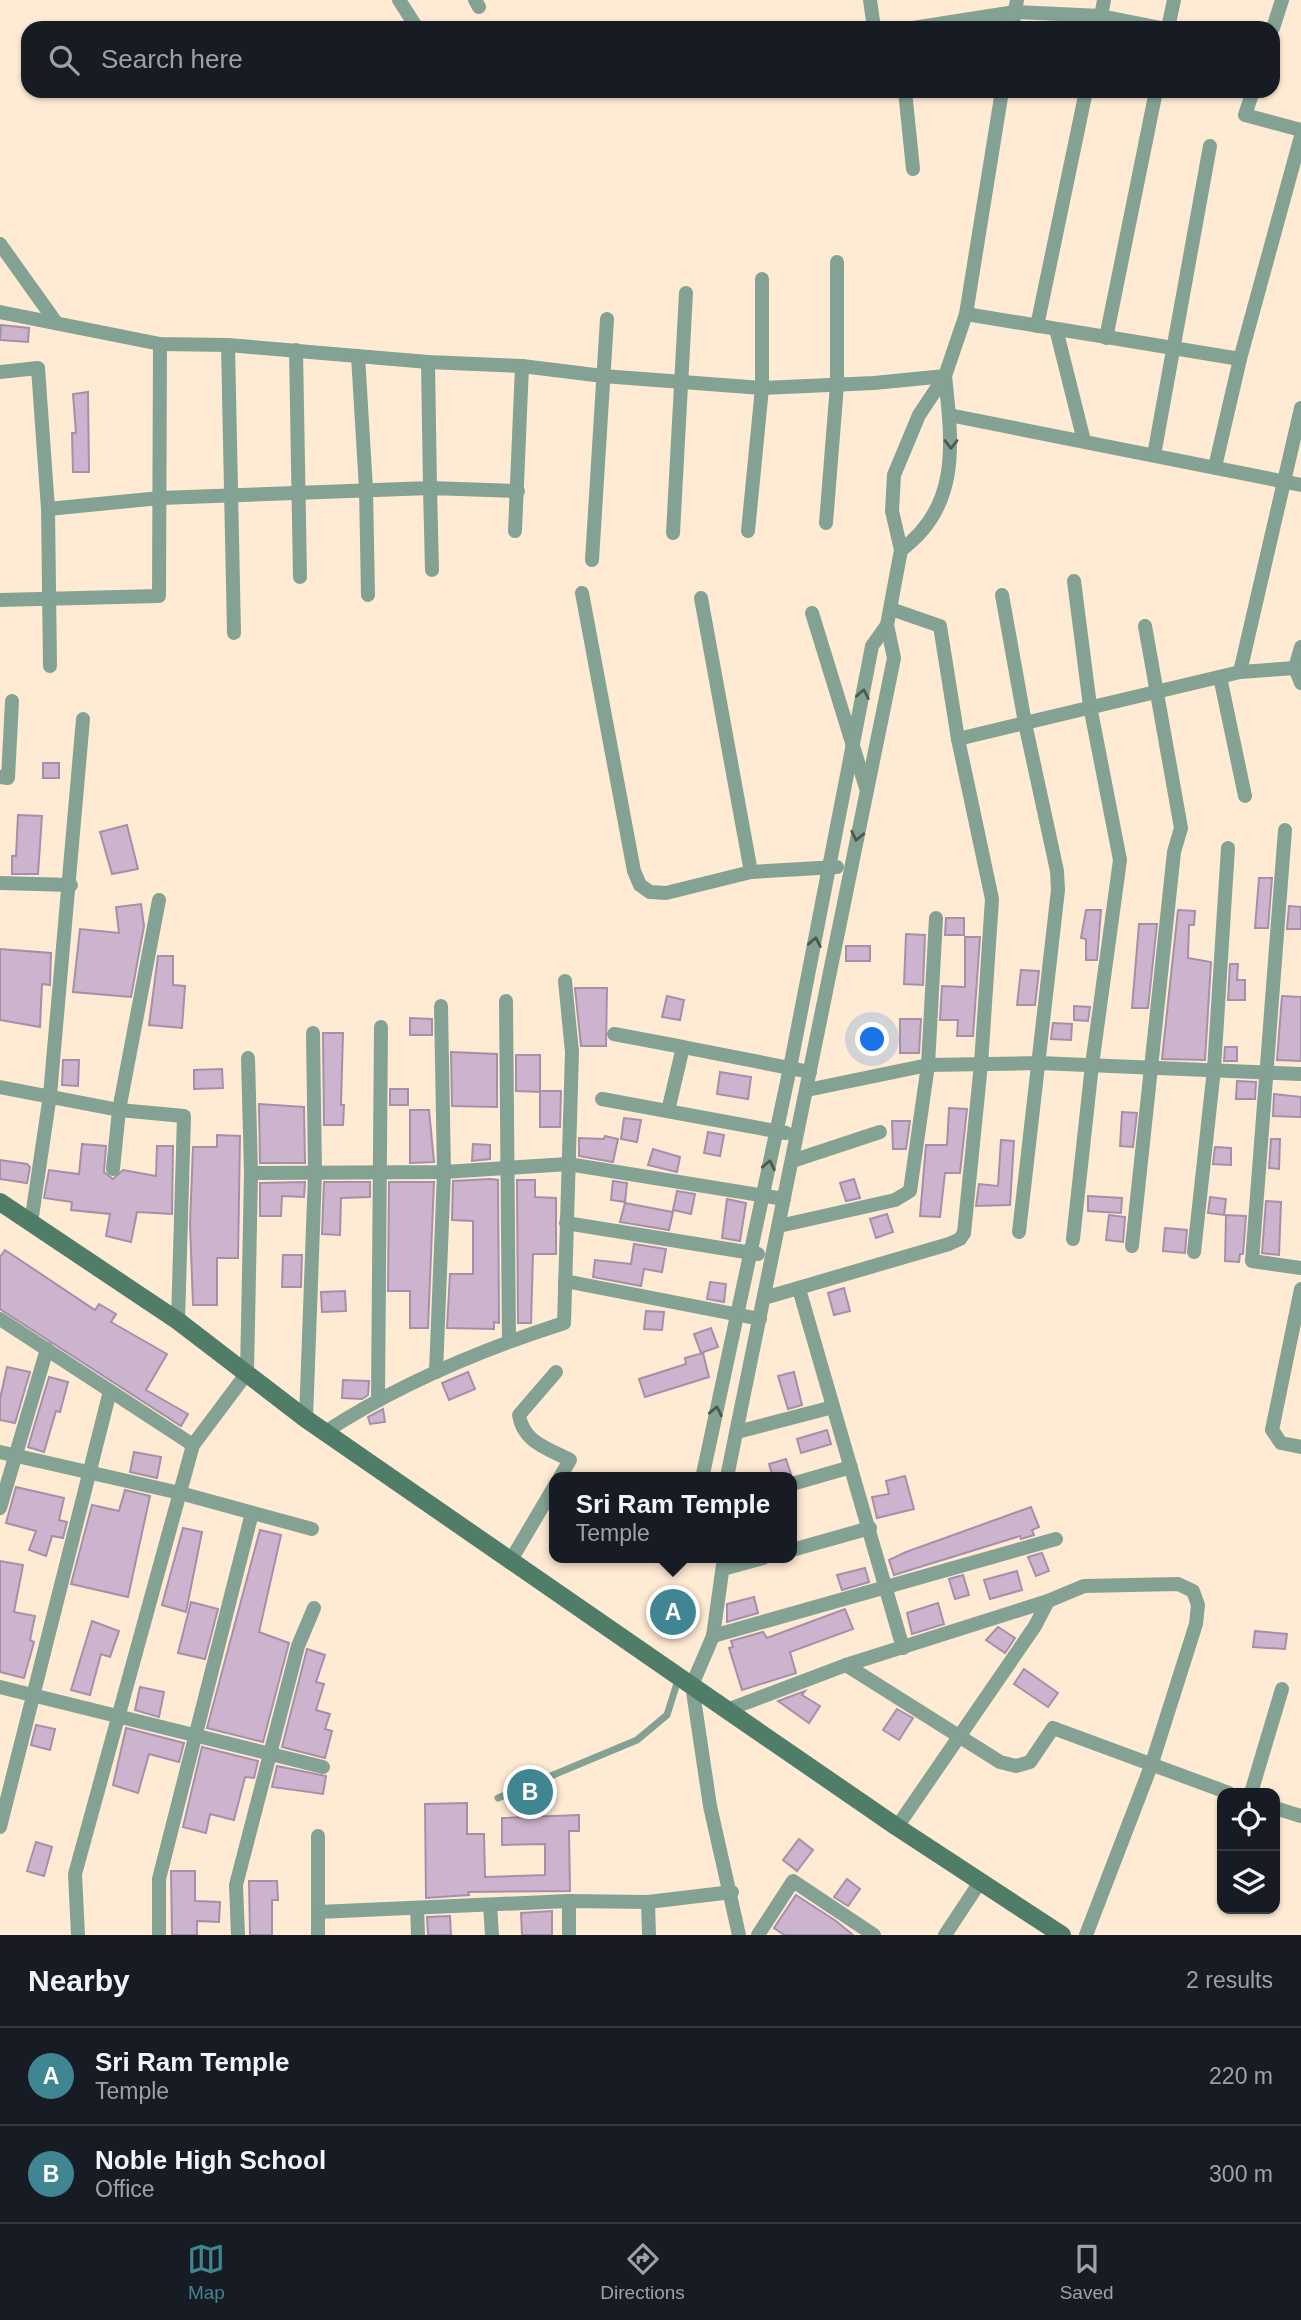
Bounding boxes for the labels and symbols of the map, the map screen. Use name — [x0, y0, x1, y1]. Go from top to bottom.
one-way arrow — [943, 439, 959, 449]
one-way arrow — [854, 688, 869, 700]
one-way arrow — [850, 830, 865, 842]
one-way arrow — [806, 936, 821, 948]
your location — [855, 1022, 889, 1056]
one-way arrow — [761, 1159, 776, 1171]
one-way arrow — [708, 1405, 723, 1417]
pin: A — [650, 1586, 696, 1638]
pin: B — [507, 1766, 553, 1818]

